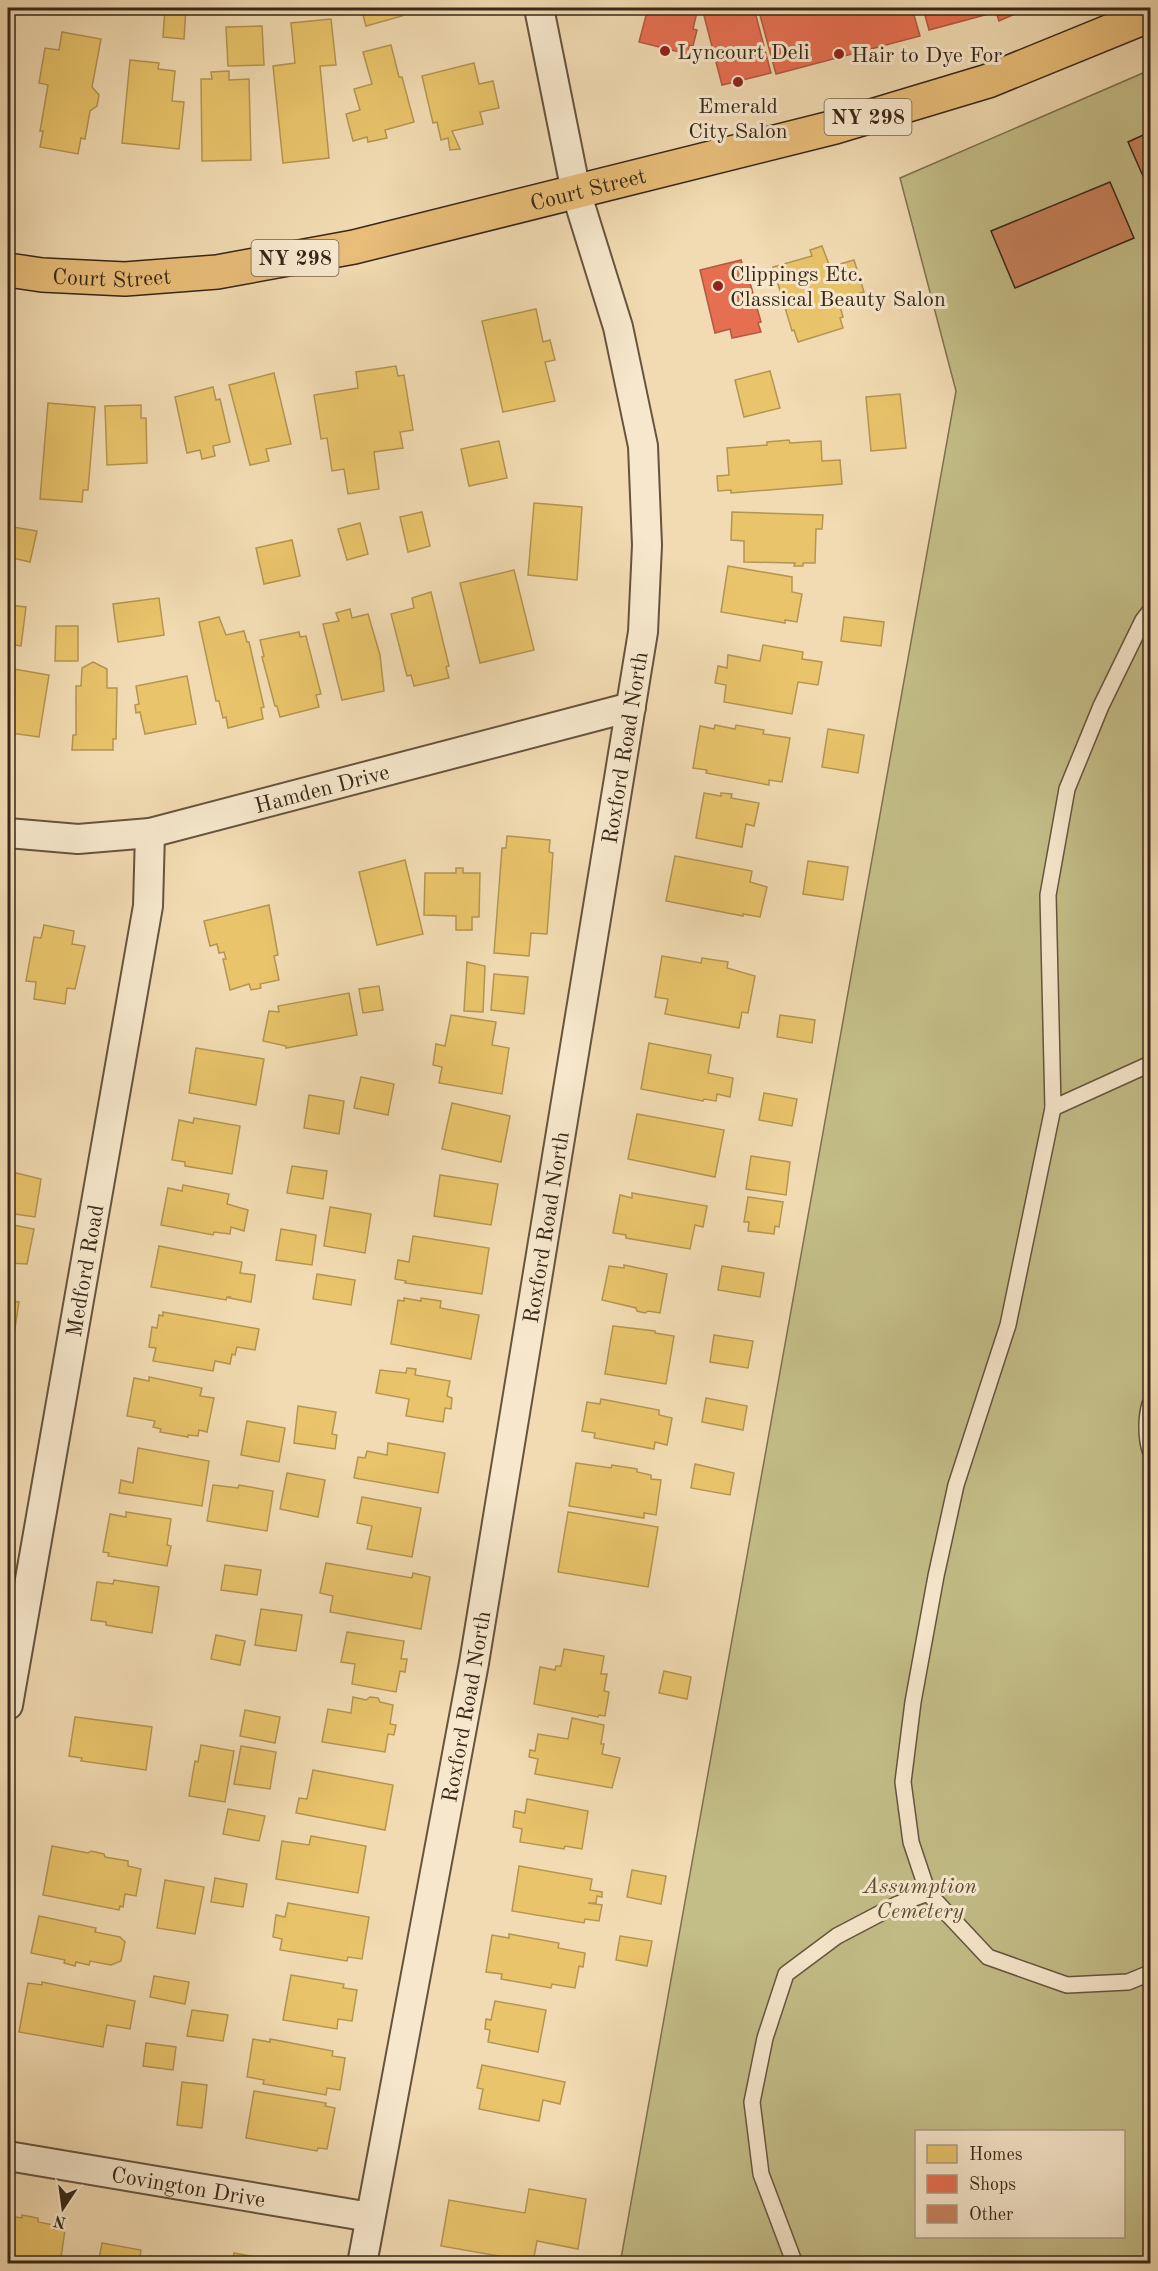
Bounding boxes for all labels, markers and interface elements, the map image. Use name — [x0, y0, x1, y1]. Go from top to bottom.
place label: Lyncourt Deli — [677, 42, 810, 64]
marker: Lyncourt Deli — [658, 44, 672, 58]
place label: Hair to Dye For — [851, 45, 1002, 67]
marker: Hair to Dye For — [832, 47, 846, 61]
marker: Emerald City Salon — [731, 75, 745, 89]
place label: Emerald City Salon — [688, 96, 788, 143]
road number: NY 298 — [824, 99, 912, 135]
street label: Court Street — [528, 166, 649, 216]
road number: NY 298 — [252, 240, 338, 276]
place label: Clippings Etc. Classical Beauty Salon — [730, 264, 946, 311]
street label: Court Street — [52, 267, 172, 292]
marker: Clippings Etc. Classical Beauty Salon — [711, 279, 725, 293]
street label: Roxford Road North — [599, 650, 653, 846]
street label: Hamden Drive — [253, 762, 392, 818]
street label: Roxford Road North — [521, 1130, 574, 1325]
street label: Medford Road — [64, 1203, 108, 1339]
street label: Roxford Road North — [439, 1609, 495, 1804]
park label: Assumption Cemetery — [862, 1876, 977, 1923]
legend — [915, 2130, 1125, 2238]
text: Homes — [969, 2146, 1023, 2164]
street label: Covington Drive — [110, 2165, 267, 2212]
text: Shops — [969, 2176, 1016, 2194]
north arrow — [33, 2178, 93, 2238]
text: Other — [969, 2206, 1014, 2224]
text: N — [52, 2211, 68, 2230]

